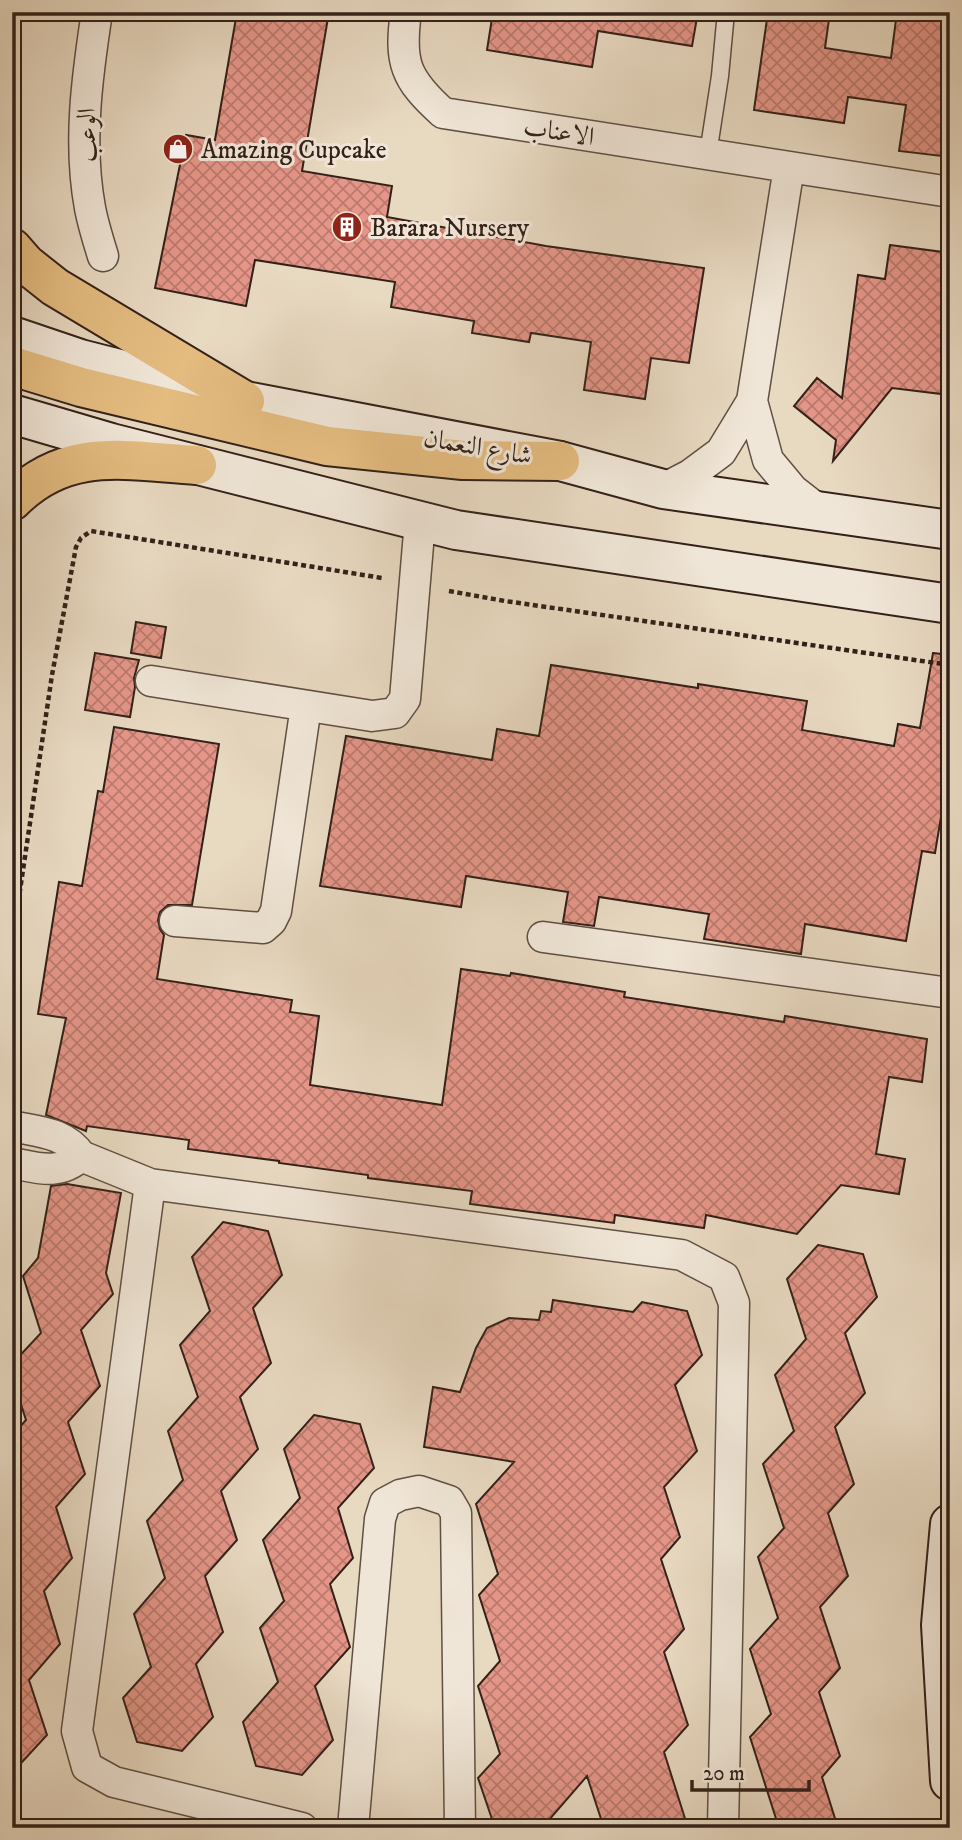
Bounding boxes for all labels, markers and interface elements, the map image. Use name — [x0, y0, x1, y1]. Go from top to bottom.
street label: الوعب — [71, 108, 104, 162]
street label: الاعناب — [521, 111, 596, 154]
shop icon: Amazing Cupcake — [161, 132, 195, 166]
place label: Amazing Cupcake — [201, 134, 387, 167]
building icon: Barara Nursery — [330, 210, 364, 244]
place label: Barara Nursery — [370, 212, 530, 245]
street label: شارع النعمان — [420, 422, 535, 477]
scale bar — [692, 1749, 810, 1793]
text: 20 m — [703, 1761, 745, 1787]

